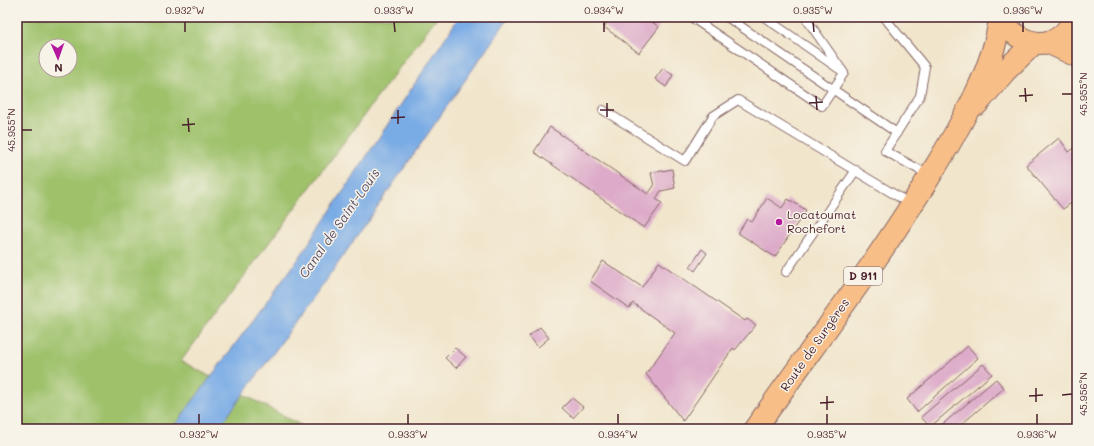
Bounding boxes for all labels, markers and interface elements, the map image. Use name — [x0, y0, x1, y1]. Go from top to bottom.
text: 0.932°W — [165, 3, 205, 17]
text: 0.933°W — [374, 3, 414, 17]
text: 0.934°W — [584, 3, 624, 17]
text: 0.935°W — [793, 3, 833, 17]
text: 0.936°W — [1003, 3, 1043, 17]
north arrow — [38, 38, 78, 78]
text: N — [54, 61, 63, 76]
text: 45.955°N — [1076, 72, 1090, 116]
text: 45.955°N — [4, 108, 18, 152]
water label: Canal de Saint-Louis — [294, 164, 383, 281]
place label: Locatoumat Rochefort — [787, 206, 856, 236]
marker: Locatoumat Rochefort — [774, 217, 784, 227]
road number: D 911 — [844, 267, 882, 285]
street label: Route de Surgères — [776, 295, 852, 394]
text: 45.956°N — [1076, 372, 1090, 416]
text: 0.932°W — [179, 427, 219, 441]
text: 0.933°W — [388, 427, 428, 441]
text: 0.934°W — [598, 427, 638, 441]
text: 0.935°W — [807, 427, 847, 441]
text: 0.936°W — [1017, 427, 1057, 441]

